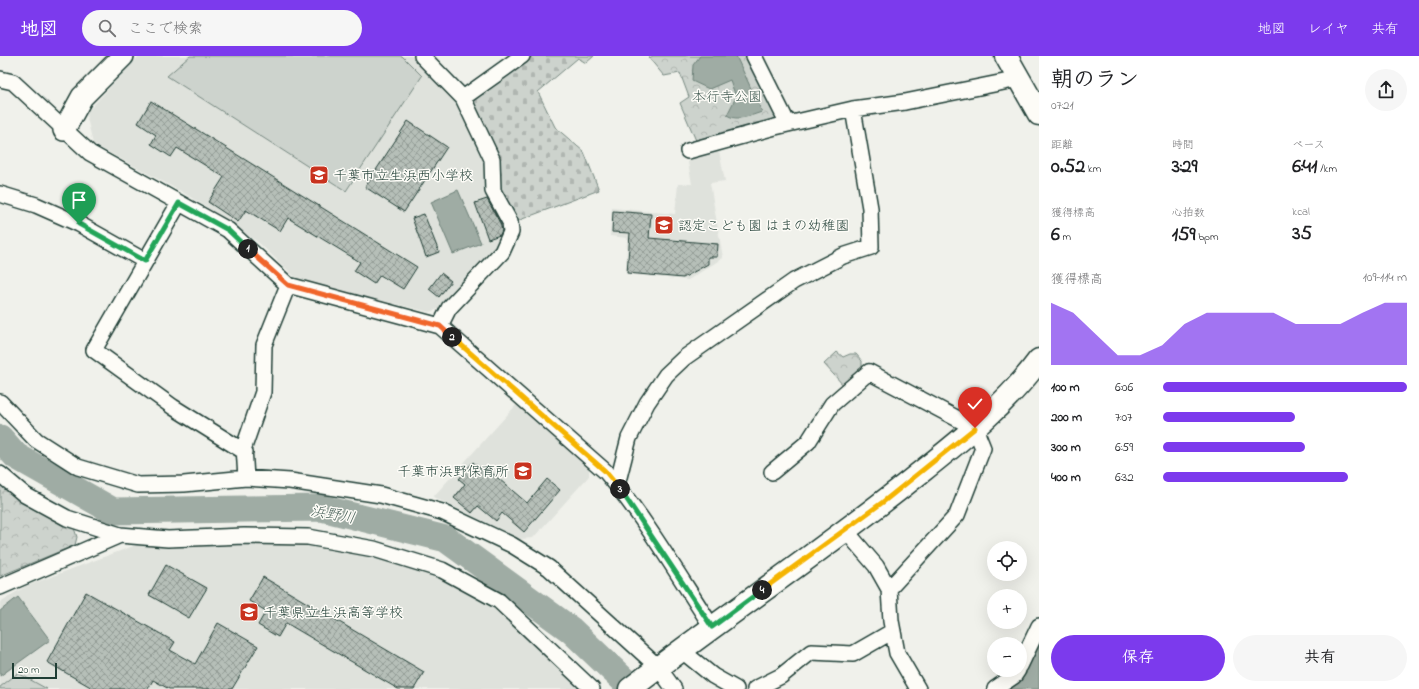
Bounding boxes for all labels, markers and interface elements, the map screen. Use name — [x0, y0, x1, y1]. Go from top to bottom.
search box — [82, 10, 362, 46]
text: 地図 — [20, 17, 58, 44]
icon: search — [96, 17, 118, 39]
text: ここで検索 — [128, 18, 203, 40]
text: 地図 — [1258, 19, 1286, 40]
text: レイヤ — [1308, 19, 1349, 40]
text: 共有 — [1371, 19, 1399, 40]
text: 朝のラン — [1051, 65, 1139, 97]
button: share — [1365, 69, 1407, 111]
park label: 本行寺公園 — [692, 87, 762, 108]
text: 07:21 — [1051, 96, 1074, 115]
text: 距離 — [1051, 137, 1073, 153]
text: 時間 — [1172, 137, 1194, 153]
text: ペース — [1292, 137, 1325, 153]
text: 0.52 — [1051, 153, 1085, 182]
text: 3:29 — [1172, 153, 1198, 182]
text: 6:41 — [1292, 153, 1317, 182]
text: km — [1085, 161, 1101, 177]
text: /km — [1317, 161, 1337, 177]
school or university icon: 千葉市立生浜西小学校 — [308, 164, 330, 186]
place label: 千葉市立生浜西小学校 — [333, 166, 473, 187]
pin — [62, 183, 96, 224]
icon: arrive — [68, 189, 90, 211]
text: kcal — [1292, 204, 1310, 220]
text: 獲得標高 — [1051, 205, 1095, 221]
text: 心拍数 — [1172, 205, 1205, 221]
school or university icon: 認定こども園 はまの幼稚園 — [653, 214, 675, 236]
place label: 認定こども園 はまの幼稚園 — [678, 216, 850, 237]
text: 35 — [1292, 220, 1312, 249]
text: 6 — [1051, 221, 1060, 250]
text: 159 — [1172, 221, 1195, 250]
text: m — [1060, 229, 1071, 245]
text: bpm — [1195, 229, 1219, 245]
pin: 1 — [238, 239, 258, 259]
text: 1 — [246, 241, 250, 257]
text: 109–114 m — [1363, 268, 1407, 287]
text: 獲得標高 — [1051, 270, 1103, 289]
pin: 2 — [442, 327, 462, 347]
text: 2 — [449, 329, 455, 345]
text: 100 m — [1051, 378, 1080, 397]
text: 6:06 — [1115, 378, 1133, 397]
pin — [958, 387, 992, 428]
icon: check — [964, 393, 986, 415]
text: 200 m — [1051, 408, 1082, 427]
text: 7:07 — [1115, 408, 1132, 427]
text: 300 m — [1051, 438, 1081, 457]
text: 6:59 — [1115, 438, 1133, 457]
school or university icon: 千葉市浜野保育所 — [512, 460, 534, 482]
place label: 千葉市浜野保育所 — [397, 462, 509, 483]
text: 400 m — [1051, 468, 1081, 487]
text: 6:32 — [1115, 468, 1134, 487]
pin: 3 — [610, 479, 630, 499]
text: 3 — [618, 481, 622, 497]
water label: 浜野川 — [309, 500, 357, 530]
map controls — [987, 541, 1027, 677]
button: locate — [987, 541, 1027, 581]
pin: 4 — [752, 580, 772, 600]
text: 4 — [760, 582, 764, 598]
button: + — [987, 589, 1027, 629]
school or university icon: 千葉県立生浜高等学校 — [238, 601, 260, 623]
place label: 千葉県立生浜高等学校 — [263, 603, 403, 624]
button: 保存 — [1051, 635, 1225, 681]
button: 共有 — [1233, 635, 1407, 681]
button: − — [987, 637, 1027, 677]
scale bar — [12, 661, 57, 680]
text: 20 m — [18, 662, 40, 678]

